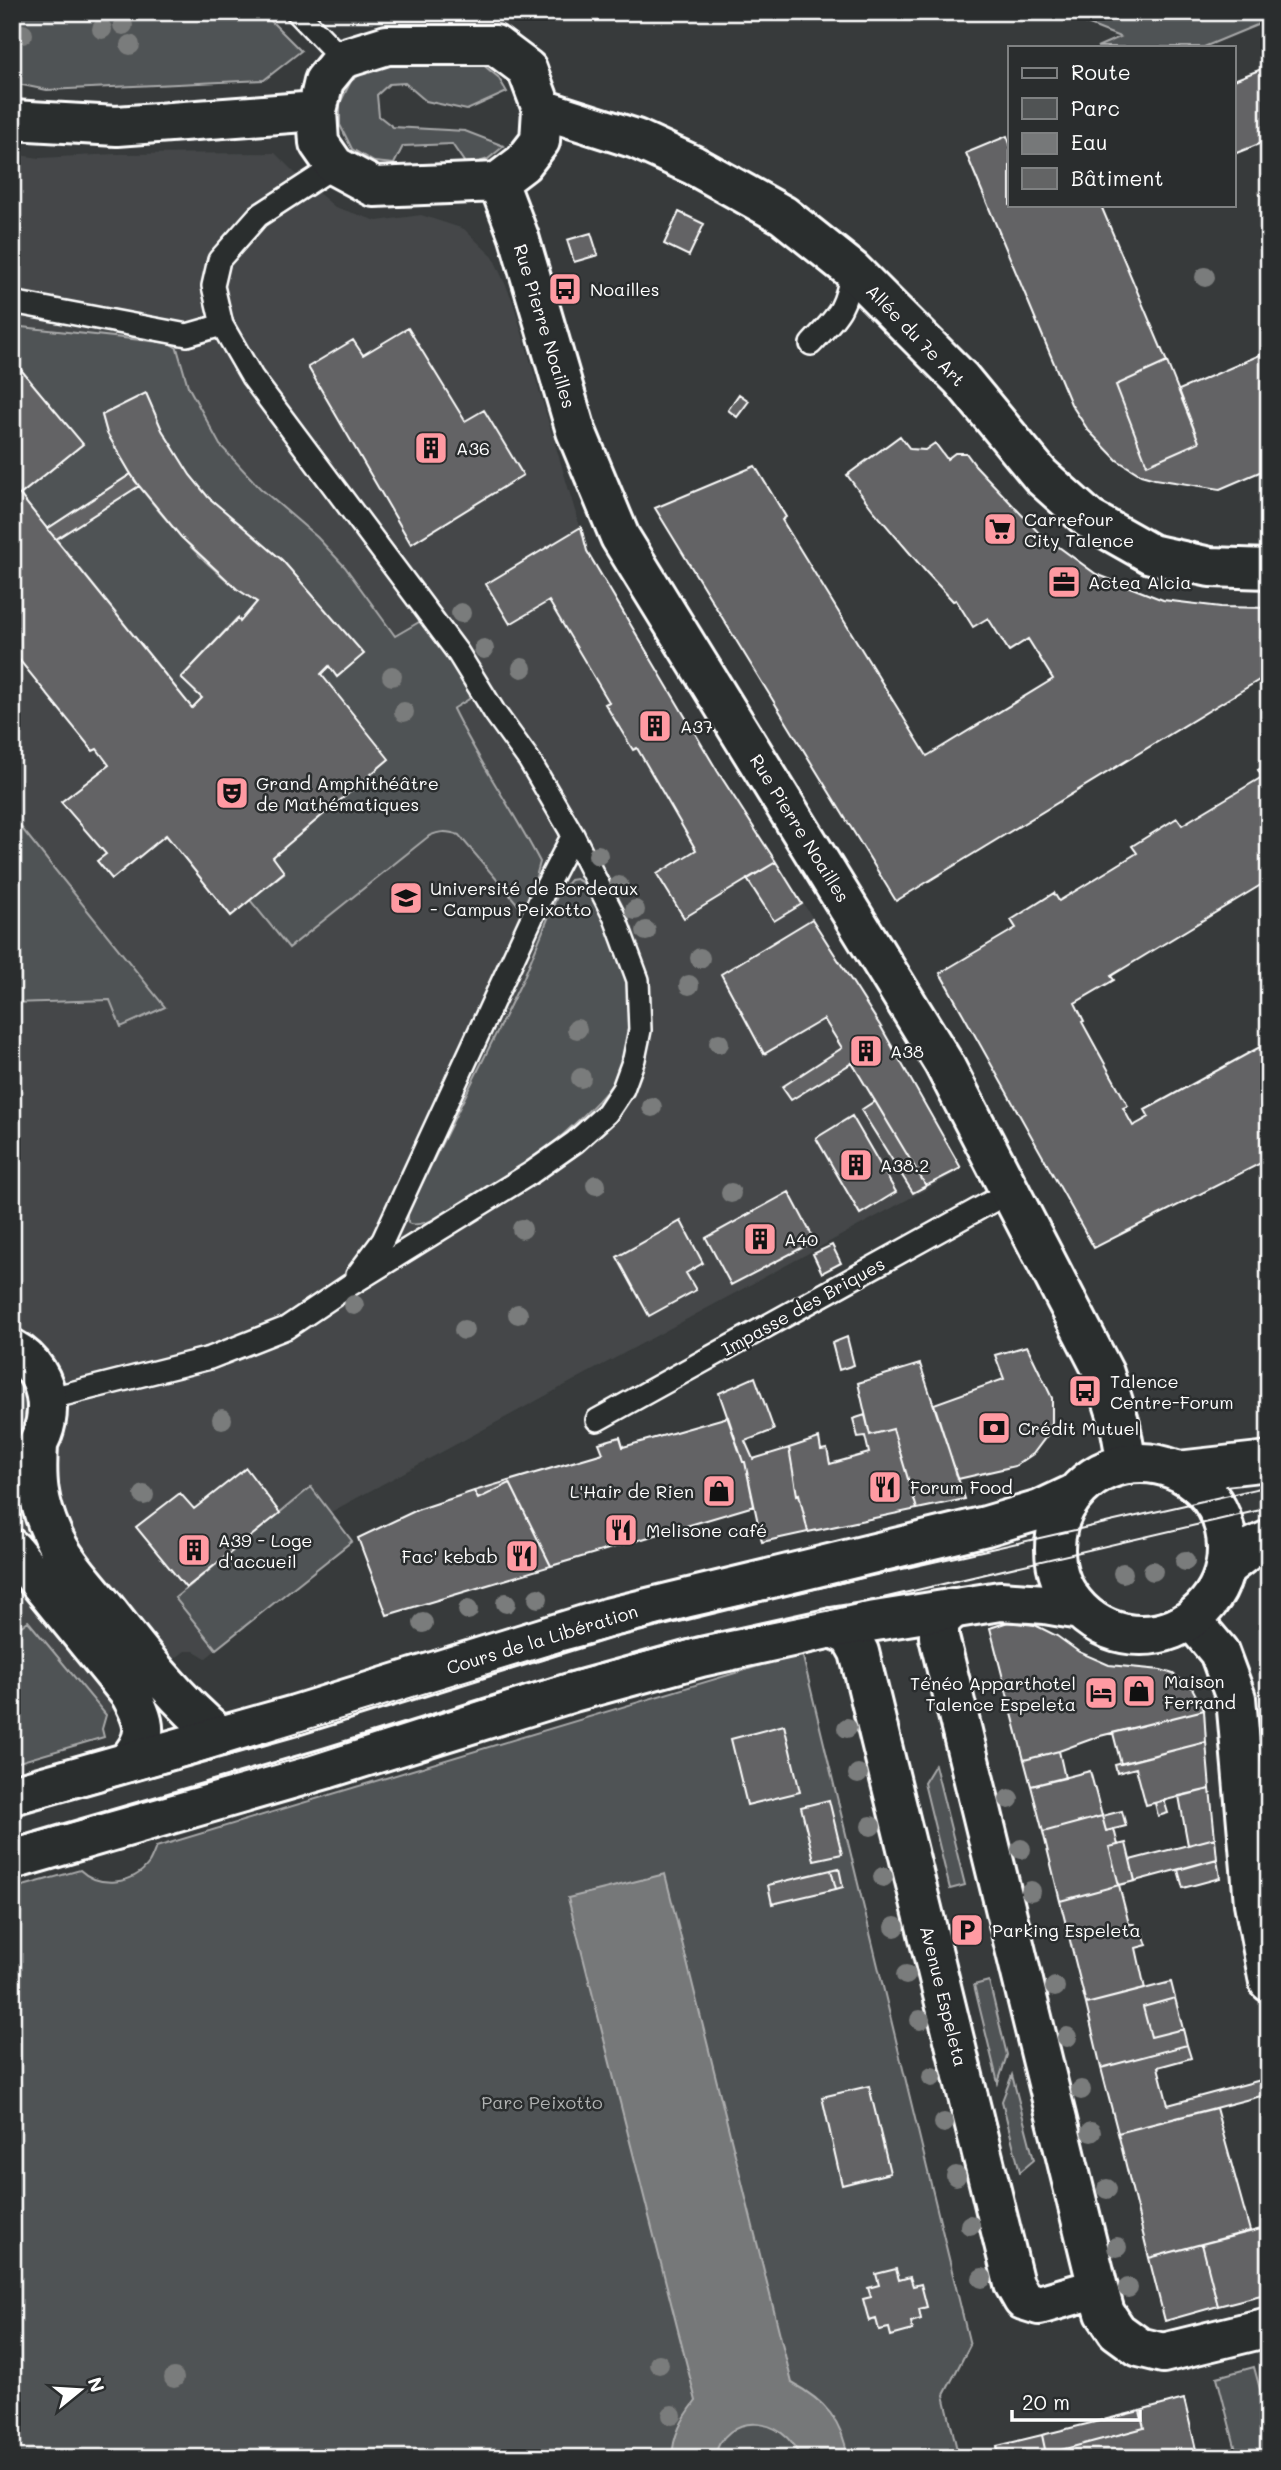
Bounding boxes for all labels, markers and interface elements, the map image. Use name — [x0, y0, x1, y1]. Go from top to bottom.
legend — [1008, 46, 1236, 206]
text: Route — [1071, 58, 1131, 85]
text: Parc — [1071, 94, 1120, 121]
text: Eau — [1071, 128, 1108, 155]
text: Bâtiment — [1071, 164, 1163, 191]
street label: Rue Pierre Noailles — [509, 241, 581, 411]
bus stop icon: Noailles — [546, 270, 584, 308]
place label: Noailles — [590, 277, 660, 301]
street label: Allée du 7e Art — [861, 279, 971, 391]
building icon: A36 — [412, 429, 450, 467]
place label: A36 — [456, 436, 490, 460]
place label: Carrefour City Talence — [1024, 507, 1134, 552]
supermarket icon: Carrefour City Talence — [981, 510, 1019, 548]
office icon: Actea Alcia — [1045, 563, 1083, 601]
place label: Actea Alcia — [1088, 570, 1191, 594]
building icon: A37 — [636, 707, 674, 745]
place label: A37 — [680, 714, 713, 738]
street label: Rue Pierre Noailles — [745, 749, 855, 907]
place label: Grand Amphithéâtre de Mathématiques — [256, 771, 439, 816]
theatre icon: Grand Amphithéâtre de Mathématiques — [213, 774, 251, 812]
place label: Université de Bordeaux - Campus Peixotto — [430, 876, 638, 921]
school or university icon: Université de Bordeaux - Campus Peixotto — [387, 879, 425, 917]
building icon: A38 — [847, 1032, 885, 1070]
place label: A38 — [890, 1039, 924, 1063]
building icon: A38.2 — [837, 1146, 875, 1184]
place label: A38.2 — [880, 1153, 929, 1177]
building icon: A40 — [741, 1220, 779, 1258]
place label: A40 — [784, 1227, 818, 1251]
street label: Impasse des Briques — [717, 1251, 889, 1361]
place label: Talence Centre-Forum — [1110, 1369, 1234, 1414]
bus stop icon: Talence Centre-Forum — [1066, 1372, 1104, 1410]
bank icon: Crédit Mutuel — [975, 1409, 1013, 1447]
place label: Crédit Mutuel — [1018, 1416, 1139, 1440]
restaurant icon: Forum Food — [866, 1468, 904, 1506]
shop icon: L'Hair de Rien — [700, 1472, 738, 1510]
place label: Forum Food — [910, 1475, 1013, 1499]
place label: L'Hair de Rien — [570, 1479, 694, 1503]
restaurant icon: Melisone café — [602, 1511, 640, 1549]
place label: Melisone café — [646, 1518, 767, 1542]
place label: A39 - Loge d'accueil — [218, 1528, 312, 1573]
building icon: A39 - Loge d'accueil — [175, 1531, 213, 1569]
restaurant icon: Fac' kebab — [503, 1537, 541, 1575]
place label: Fac' kebab — [402, 1544, 498, 1568]
street label: Cours de la Libération — [444, 1598, 640, 1680]
place label: Maison Ferrand — [1164, 1669, 1236, 1714]
place label: Ténéo Apparthotel Talence Espeleta — [910, 1671, 1076, 1716]
shop icon: Maison Ferrand — [1120, 1672, 1158, 1710]
hotel icon: Ténéo Apparthotel Talence Espeleta — [1082, 1674, 1120, 1712]
parking icon: Parking Espeleta — [948, 1911, 986, 1949]
place label: Parking Espeleta — [992, 1918, 1141, 1942]
street label: Avenue Espeleta — [915, 1923, 973, 2069]
park label: Parc Peixotto — [481, 2090, 603, 2114]
north arrow — [46, 2354, 116, 2424]
text: N — [83, 2374, 111, 2395]
scale bar — [1012, 2379, 1139, 2423]
text: 20 m — [1022, 2388, 1070, 2415]

